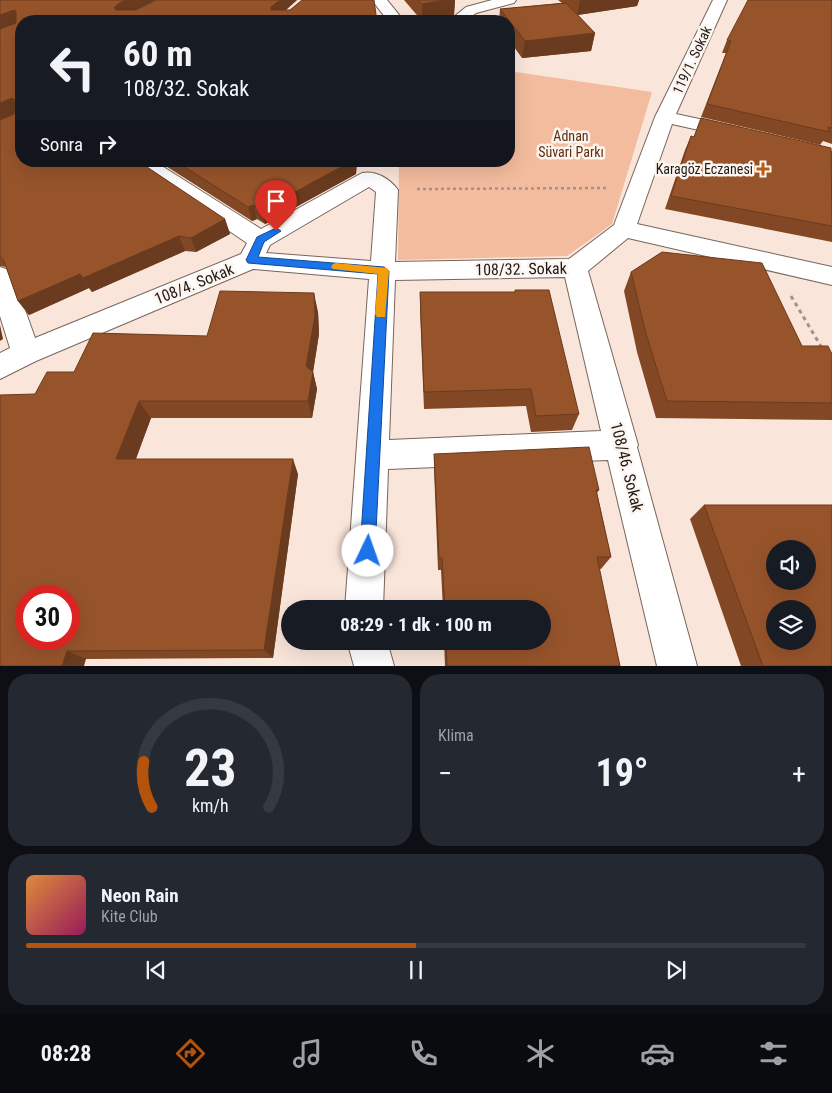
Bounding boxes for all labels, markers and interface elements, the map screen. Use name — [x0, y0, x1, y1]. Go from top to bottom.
street label: 119/1. Sokak — [669, 23, 715, 97]
text: 60 m — [123, 34, 192, 75]
icon: left — [40, 35, 105, 100]
text: 108/32. Sokak — [123, 76, 249, 101]
park label: Adnan Süvari Parkı — [538, 128, 604, 160]
icon: right — [93, 130, 121, 158]
text: Sonra — [40, 133, 83, 156]
place label: Karagöz Eczanesi — [656, 161, 753, 177]
marker: Karagöz Eczanesi — [757, 163, 769, 175]
pin — [255, 180, 297, 231]
icon: arrive — [262, 187, 290, 215]
street label: 108/4. Sokak — [152, 259, 237, 309]
street label: 108/32. Sokak — [475, 259, 568, 279]
street label: 108/46. Sokak — [607, 420, 648, 515]
position arrow — [341, 524, 393, 576]
map controls — [766, 540, 816, 650]
button: sound — [766, 540, 816, 590]
speed limit sign: 30 — [15, 585, 80, 650]
button: layers — [766, 600, 816, 650]
text: 08:29 · 1 dk · 100 m — [340, 613, 492, 636]
text: Klima — [438, 726, 474, 745]
text: 23 — [184, 738, 236, 799]
text: 19° — [595, 751, 649, 795]
text: − — [438, 757, 452, 790]
text: + — [792, 757, 806, 790]
text: km/h — [192, 795, 228, 816]
text: Neon Rain — [101, 884, 179, 907]
text: Kite Club — [101, 907, 158, 926]
icon: previous — [142, 956, 170, 984]
icon: pause — [402, 956, 430, 984]
icon: next — [662, 956, 690, 984]
icon: directions — [173, 1036, 208, 1071]
icon: music — [290, 1036, 325, 1071]
icon: phone — [406, 1036, 441, 1071]
icon: climate — [523, 1036, 558, 1071]
icon: car — [640, 1036, 675, 1071]
icon: filters — [756, 1036, 791, 1071]
text: 08:28 — [41, 1041, 91, 1066]

